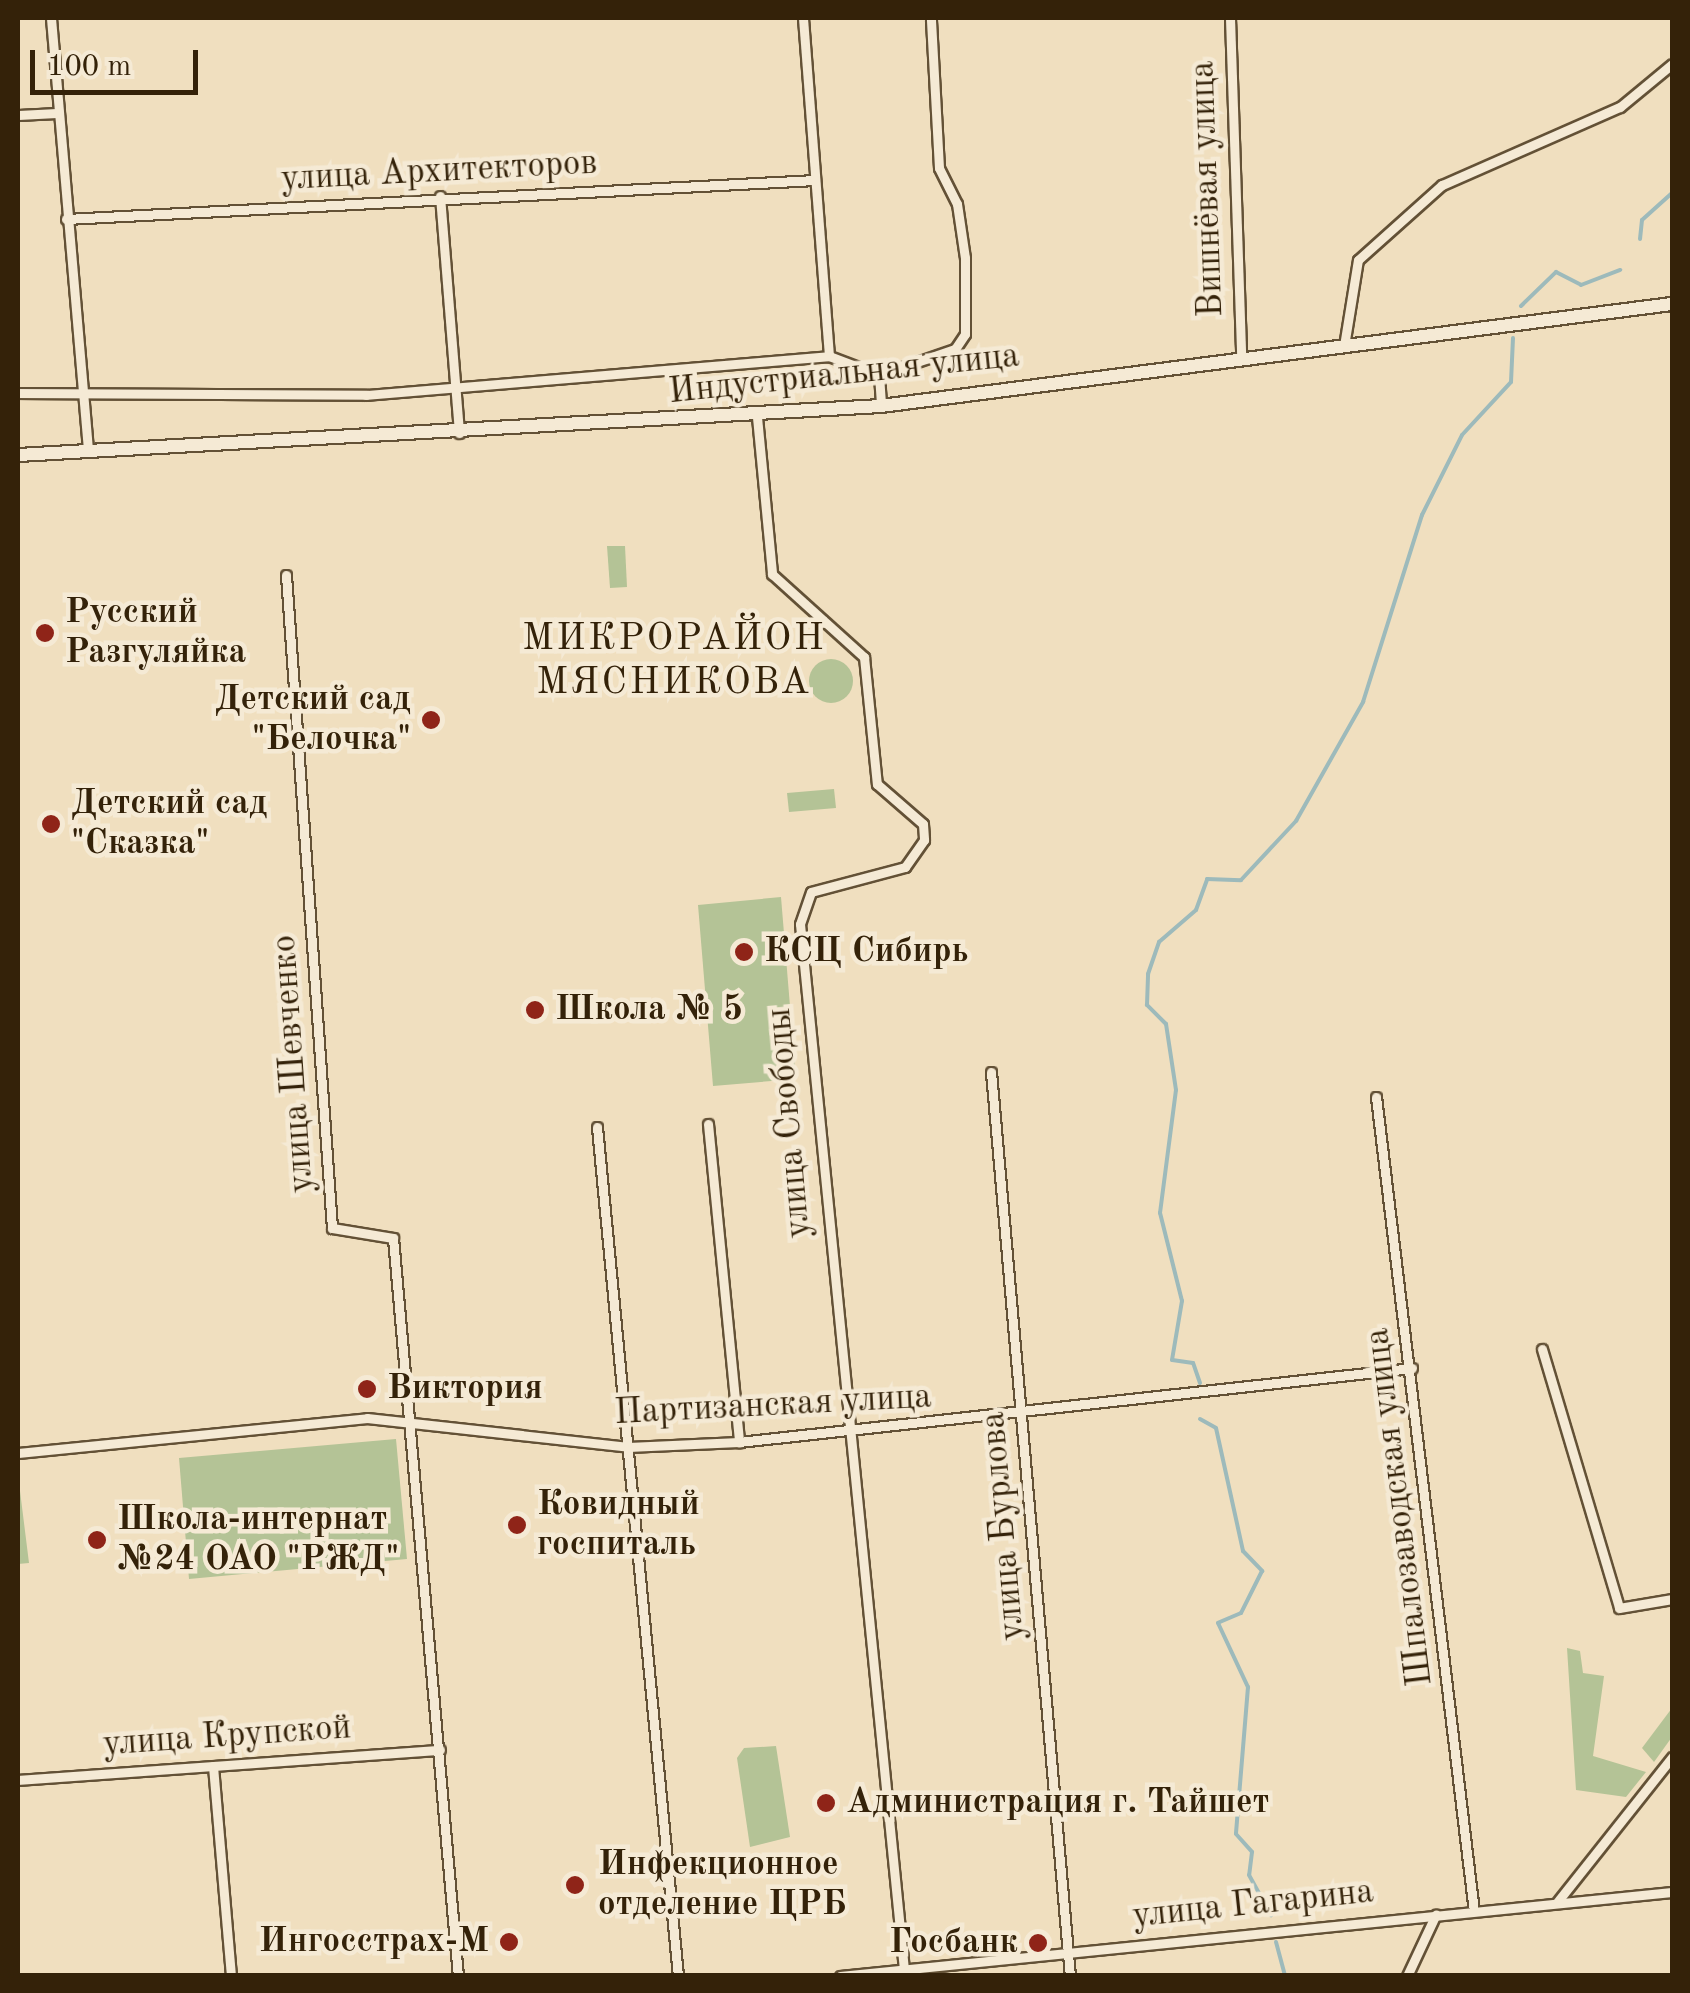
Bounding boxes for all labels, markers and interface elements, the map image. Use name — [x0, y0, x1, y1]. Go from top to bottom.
scale bar — [35, 30, 202, 92]
text: 100 m — [47, 52, 131, 82]
street label: Вишнёвая улица — [1183, 60, 1233, 318]
street label: улица Архитекторов — [280, 143, 598, 201]
street label: Индустриальная улица — [667, 336, 1021, 414]
place label: Русский Разгуляйка — [65, 592, 246, 674]
district label: МИКРОРАЙОН МЯСНИКОВА — [522, 617, 826, 706]
marker: Русский Разгуляйка — [34, 622, 56, 644]
place label: Детский сад "Белочка" — [215, 679, 411, 761]
marker: Детский сад "Белочка" — [420, 709, 442, 731]
place label: Детский сад "Сказка" — [71, 783, 267, 865]
marker: Детский сад "Сказка" — [40, 813, 62, 835]
place label: КСЦ Сибирь — [764, 931, 969, 973]
street label: улица Шевченко — [264, 934, 324, 1194]
marker: КСЦ Сибирь — [733, 941, 755, 963]
place label: Школа № 5 — [555, 989, 743, 1031]
marker: Школа № 5 — [524, 999, 546, 1021]
street label: улица Свободы — [759, 1006, 821, 1240]
street label: Шпалозаводская улица — [1357, 1326, 1443, 1688]
place label: Виктория — [387, 1368, 543, 1410]
street label: Партизанская улица — [613, 1377, 933, 1435]
marker: Виктория — [356, 1378, 378, 1400]
street label: улица Бурлова — [973, 1410, 1035, 1642]
place label: Ковидный госпиталь — [537, 1484, 700, 1566]
place label: Школа-интернат №24 ОАО "РЖД" — [117, 1499, 399, 1581]
marker: Ковидный госпиталь — [506, 1514, 528, 1536]
marker: Школа-интернат №24 ОАО "РЖД" — [86, 1529, 108, 1551]
street label: улица Крупской — [101, 1707, 353, 1767]
place label: Администрация г. Тайшет — [846, 1782, 1270, 1824]
marker: Администрация г. Тайшет — [815, 1792, 837, 1814]
place label: Инфекционное отделение ЦРБ — [598, 1844, 846, 1926]
street label: улица Гагарина — [1130, 1871, 1376, 1939]
marker: Инфекционное отделение ЦРБ — [562, 1872, 588, 1898]
place label: Ингосстрах-М — [259, 1921, 489, 1963]
place label: Госбанк — [889, 1922, 1018, 1964]
marker: Ингосстрах-М — [498, 1931, 520, 1953]
marker: Госбанк — [1027, 1932, 1049, 1954]

